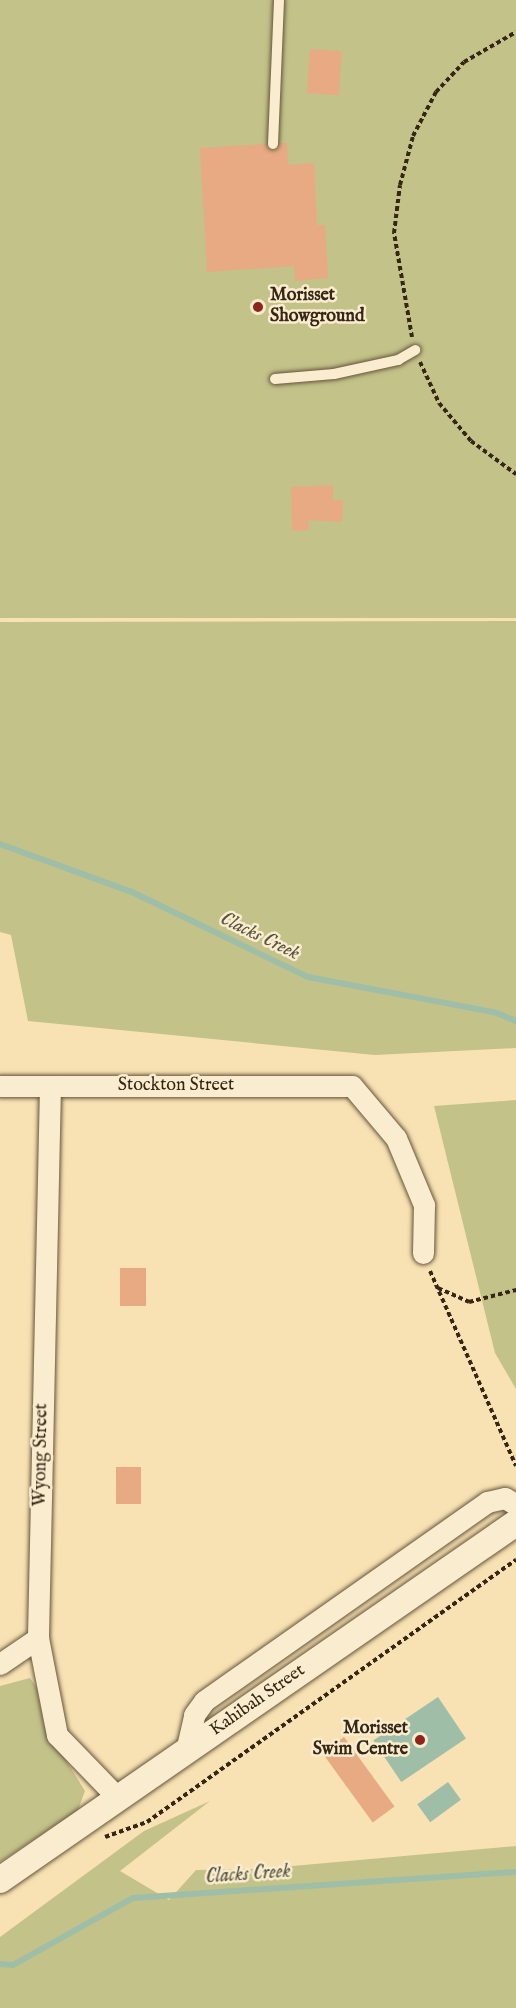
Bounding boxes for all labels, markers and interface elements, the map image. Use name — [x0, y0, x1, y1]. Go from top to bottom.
place label: Morisset Showground — [270, 286, 364, 328]
marker: Morisset Showground — [251, 300, 265, 314]
water label: Clacks Creek — [216, 907, 304, 965]
street label: Stockton Street — [118, 1075, 234, 1097]
street label: Wyong Street — [30, 1403, 54, 1507]
street label: Kahibah Street — [206, 1660, 310, 1742]
place label: Morisset Swim Centre — [313, 1719, 408, 1762]
marker: Morisset Swim Centre — [413, 1733, 427, 1747]
water label: Clacks Creek — [205, 1859, 291, 1889]

